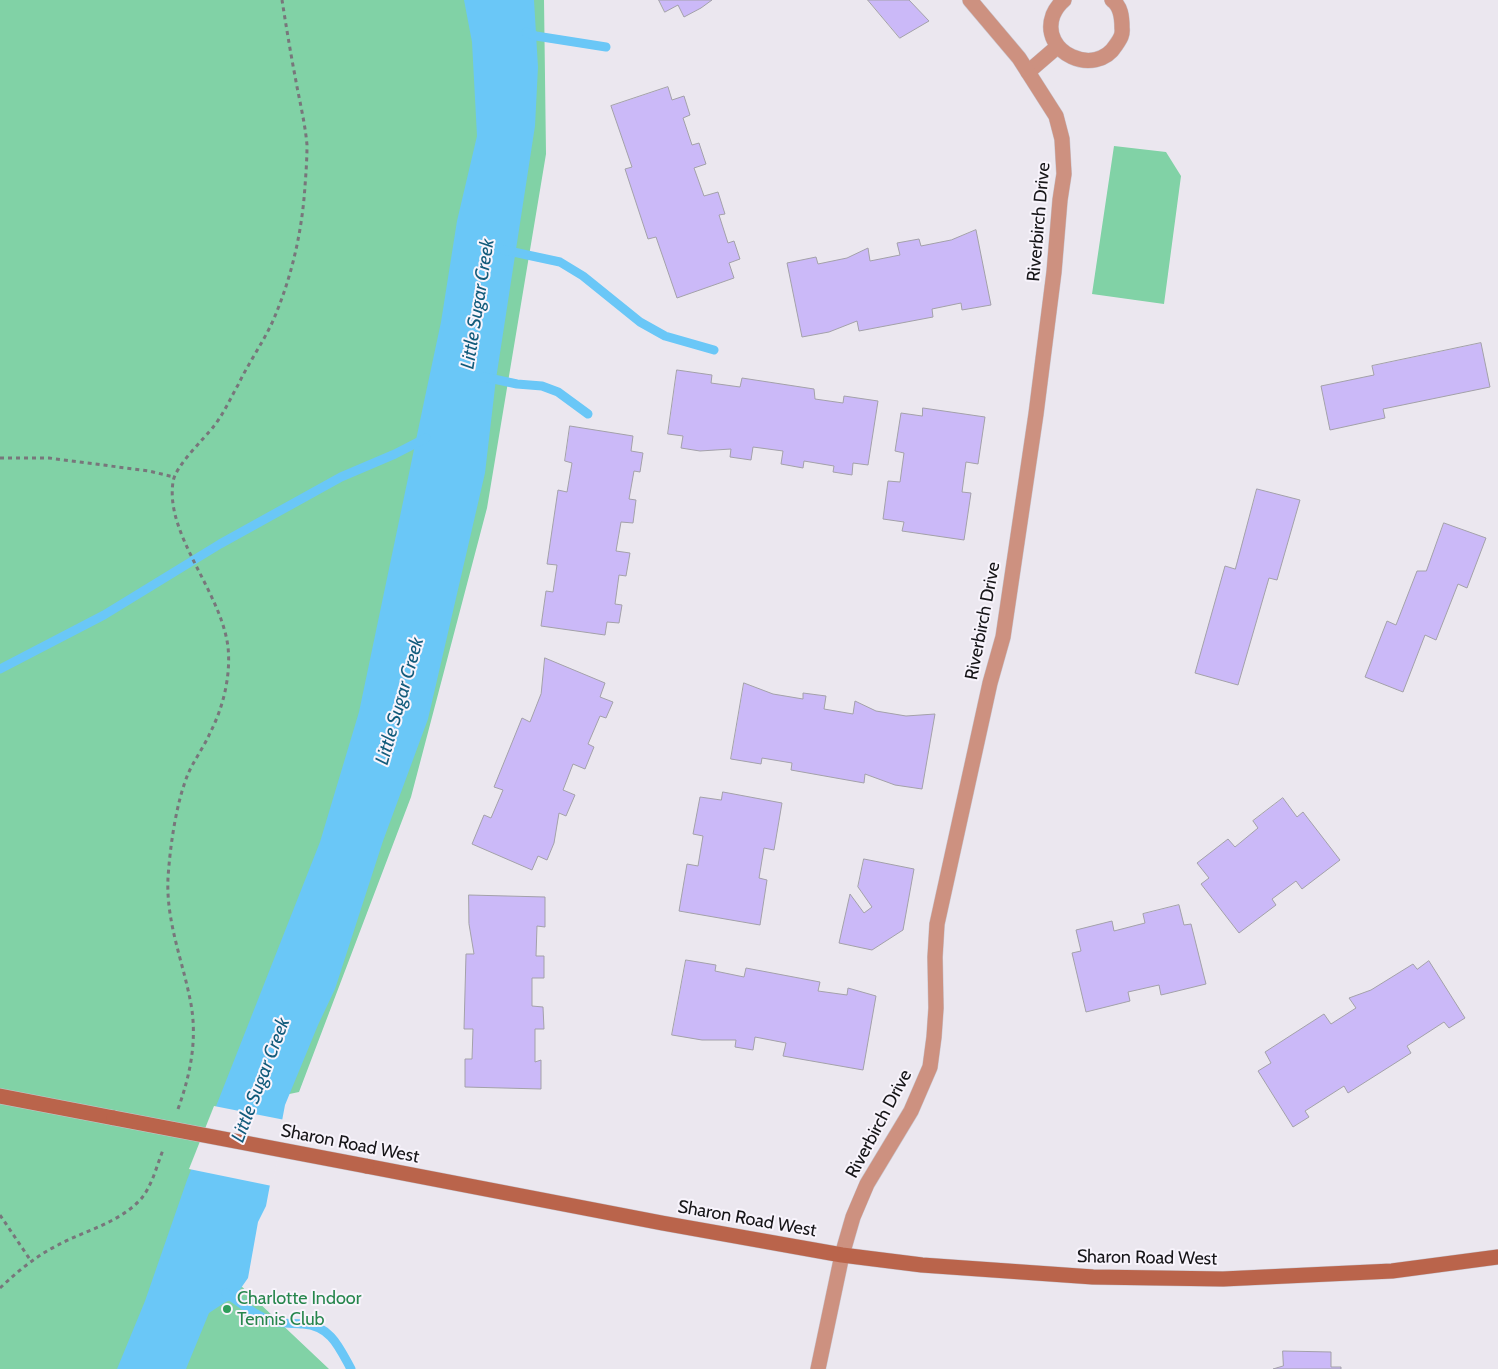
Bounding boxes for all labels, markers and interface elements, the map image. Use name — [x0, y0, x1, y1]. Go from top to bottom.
street label: Riverbirch Drive — [1023, 161, 1055, 283]
water label: Little Sugar Creek — [456, 237, 500, 371]
street label: Riverbirch Drive — [961, 560, 1005, 682]
water label: Little Sugar Creek — [371, 635, 429, 767]
water label: Little Sugar Creek — [227, 1015, 295, 1145]
street label: Riverbirch Drive — [841, 1066, 917, 1182]
street label: Sharon Road West — [279, 1120, 421, 1168]
street label: Sharon Road West — [676, 1196, 818, 1242]
street label: Sharon Road West — [1077, 1246, 1217, 1270]
place label: Charlotte Indoor Tennis Club — [237, 1288, 361, 1330]
marker: Charlotte Indoor Tennis Club — [221, 1303, 233, 1315]

